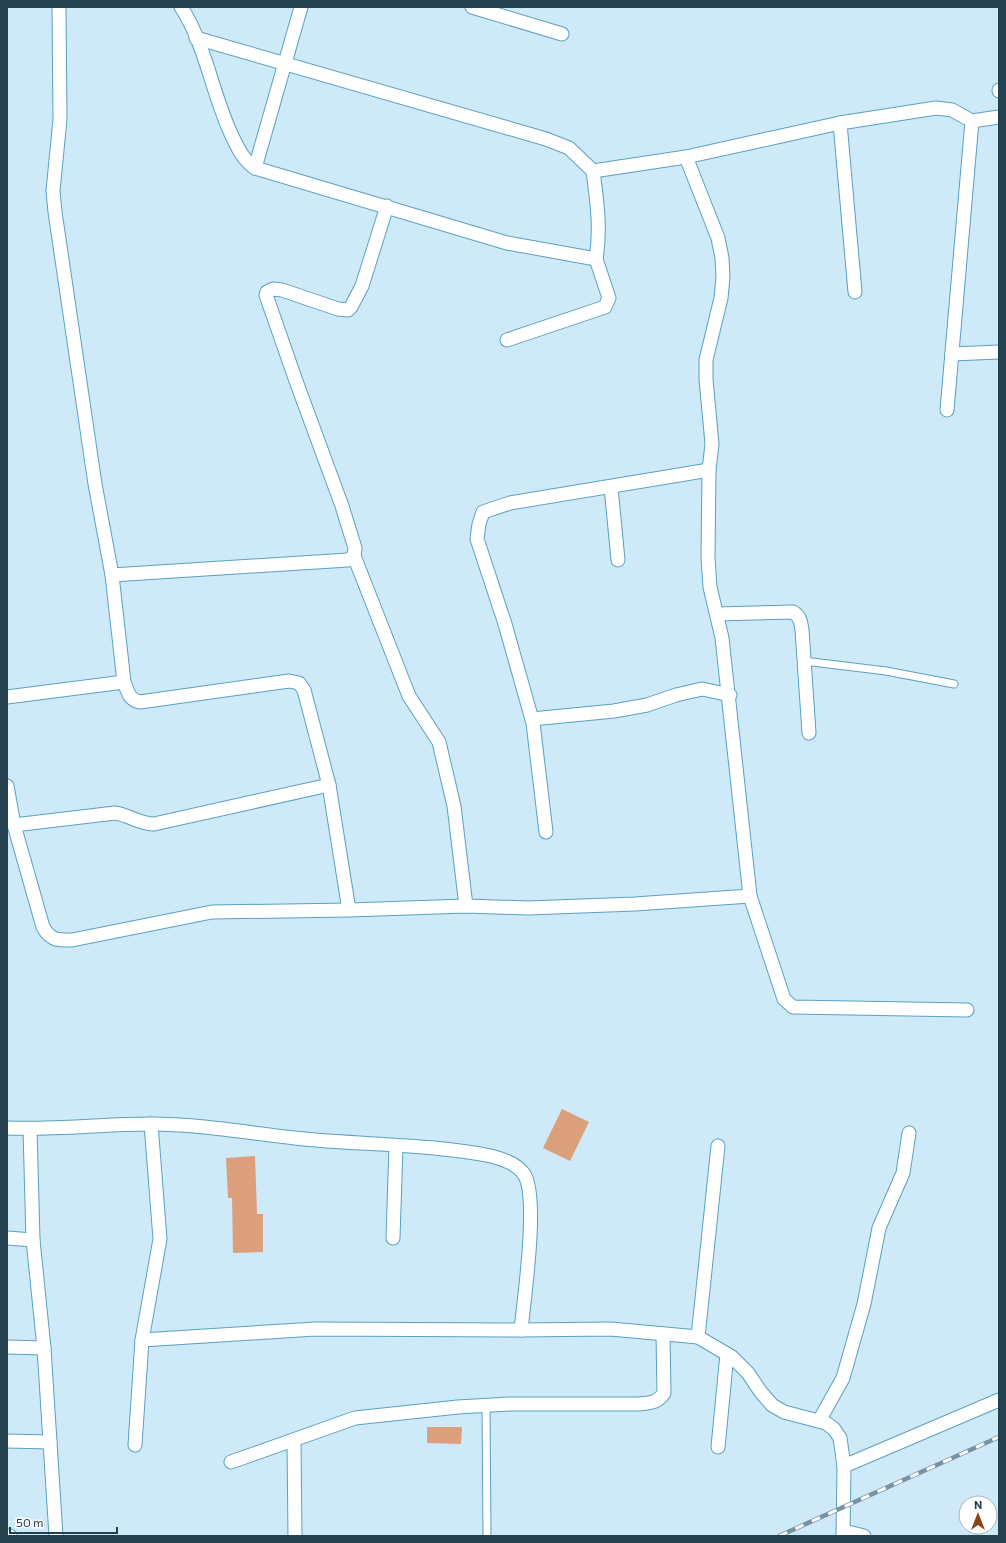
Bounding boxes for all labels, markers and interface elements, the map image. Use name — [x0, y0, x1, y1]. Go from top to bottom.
north arrow — [958, 1495, 998, 1535]
text: N — [974, 1498, 982, 1511]
scale bar — [10, 1509, 117, 1535]
text: 50 m — [16, 1515, 44, 1529]

